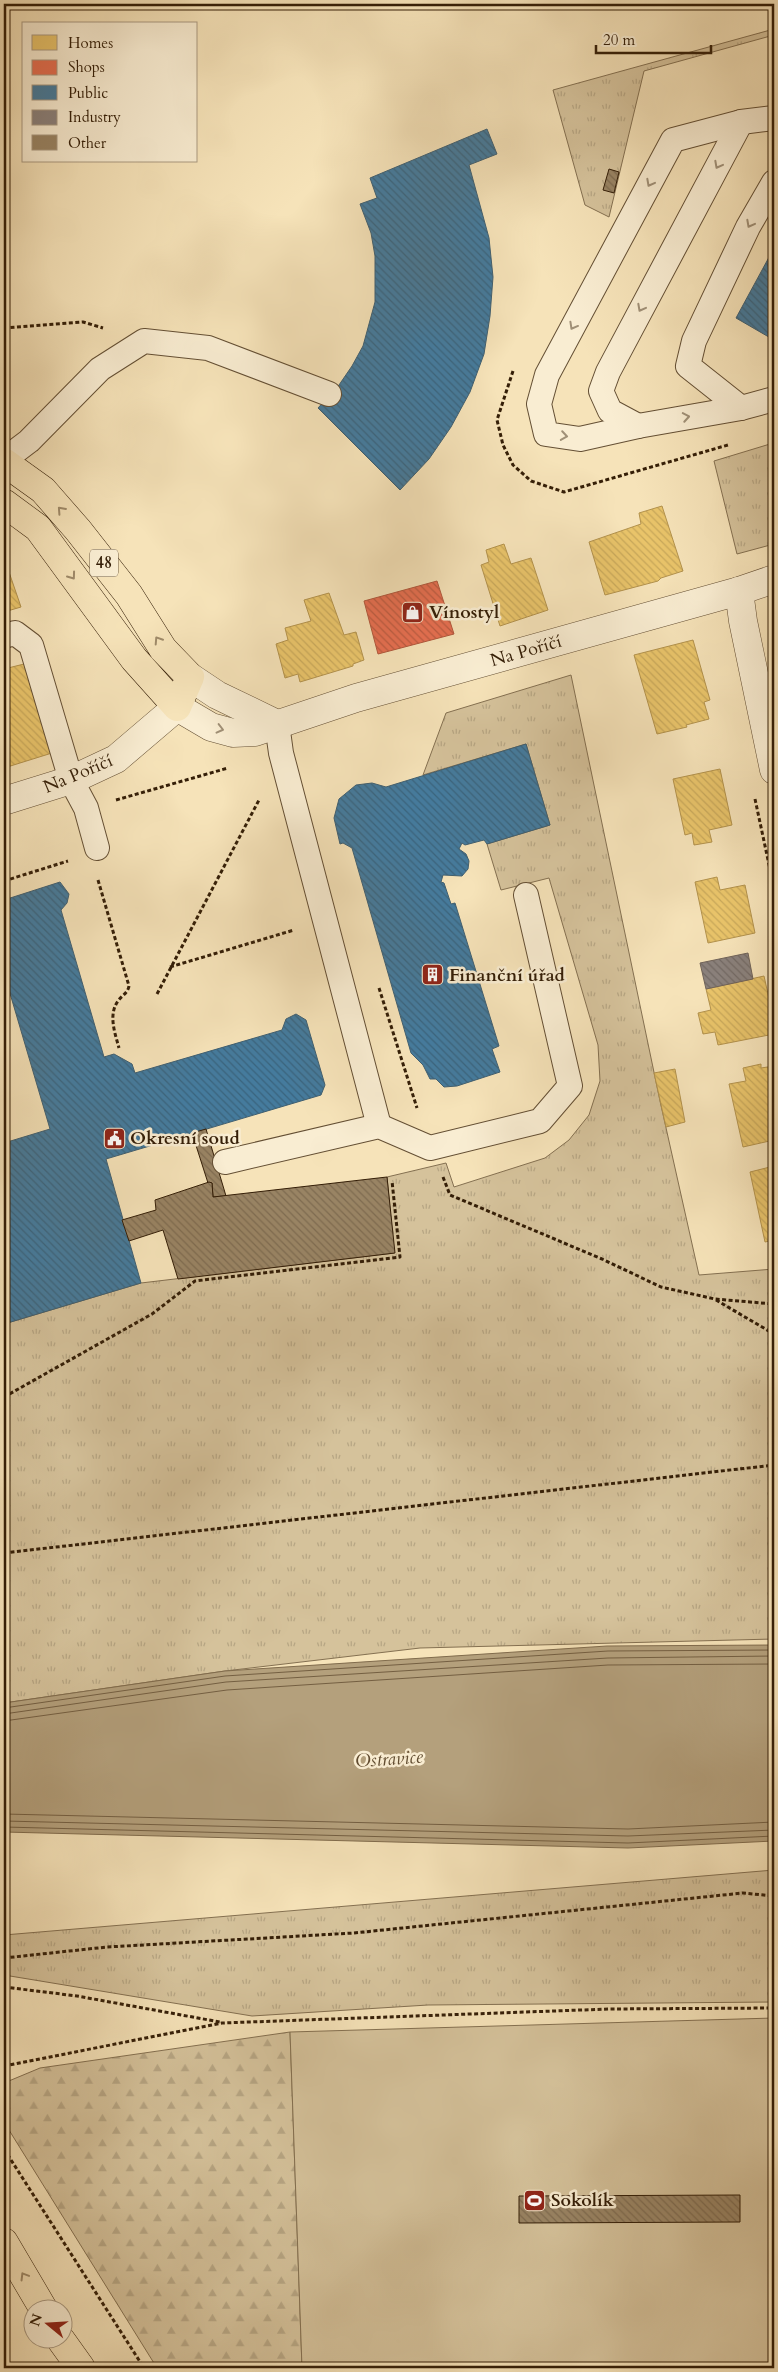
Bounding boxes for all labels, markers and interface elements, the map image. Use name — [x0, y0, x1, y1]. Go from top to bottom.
legend — [22, 22, 198, 162]
scale bar — [596, 22, 710, 54]
text: 20 m — [603, 30, 635, 50]
text: Homes — [68, 33, 113, 53]
text: Shops — [68, 57, 105, 77]
text: Public — [68, 83, 108, 103]
text: Industry — [68, 107, 121, 127]
text: Other — [68, 133, 107, 153]
one-way arrow — [714, 160, 724, 169]
one-way arrow — [646, 178, 656, 187]
one-way arrow — [746, 219, 756, 228]
one-way arrow — [637, 303, 647, 312]
one-way arrow — [569, 321, 579, 330]
one-way arrow — [682, 413, 690, 423]
one-way arrow — [560, 431, 569, 441]
one-way arrow — [57, 507, 66, 516]
road number: 48 — [90, 550, 118, 576]
one-way arrow — [66, 570, 75, 580]
shop icon: Vínostyl — [401, 600, 425, 624]
place label: Vínostyl — [429, 600, 499, 625]
street label: Na Poříčí — [487, 629, 565, 673]
one-way arrow — [155, 637, 164, 646]
one-way arrow — [216, 724, 224, 734]
street label: Na Poříčí — [39, 748, 117, 800]
building icon: Finanční úřad — [421, 963, 445, 987]
place label: Finanční úřad — [449, 963, 566, 988]
public building icon: Okresní soud — [102, 1126, 126, 1150]
place label: Okresní soud — [130, 1126, 240, 1151]
water label: Ostravice — [354, 1744, 425, 1774]
sports icon: Sokolík — [523, 2188, 547, 2212]
place label: Sokolík — [551, 2188, 615, 2213]
one-way arrow — [20, 2272, 30, 2281]
north arrow — [22, 2300, 72, 2350]
text: N — [25, 2311, 47, 2329]

